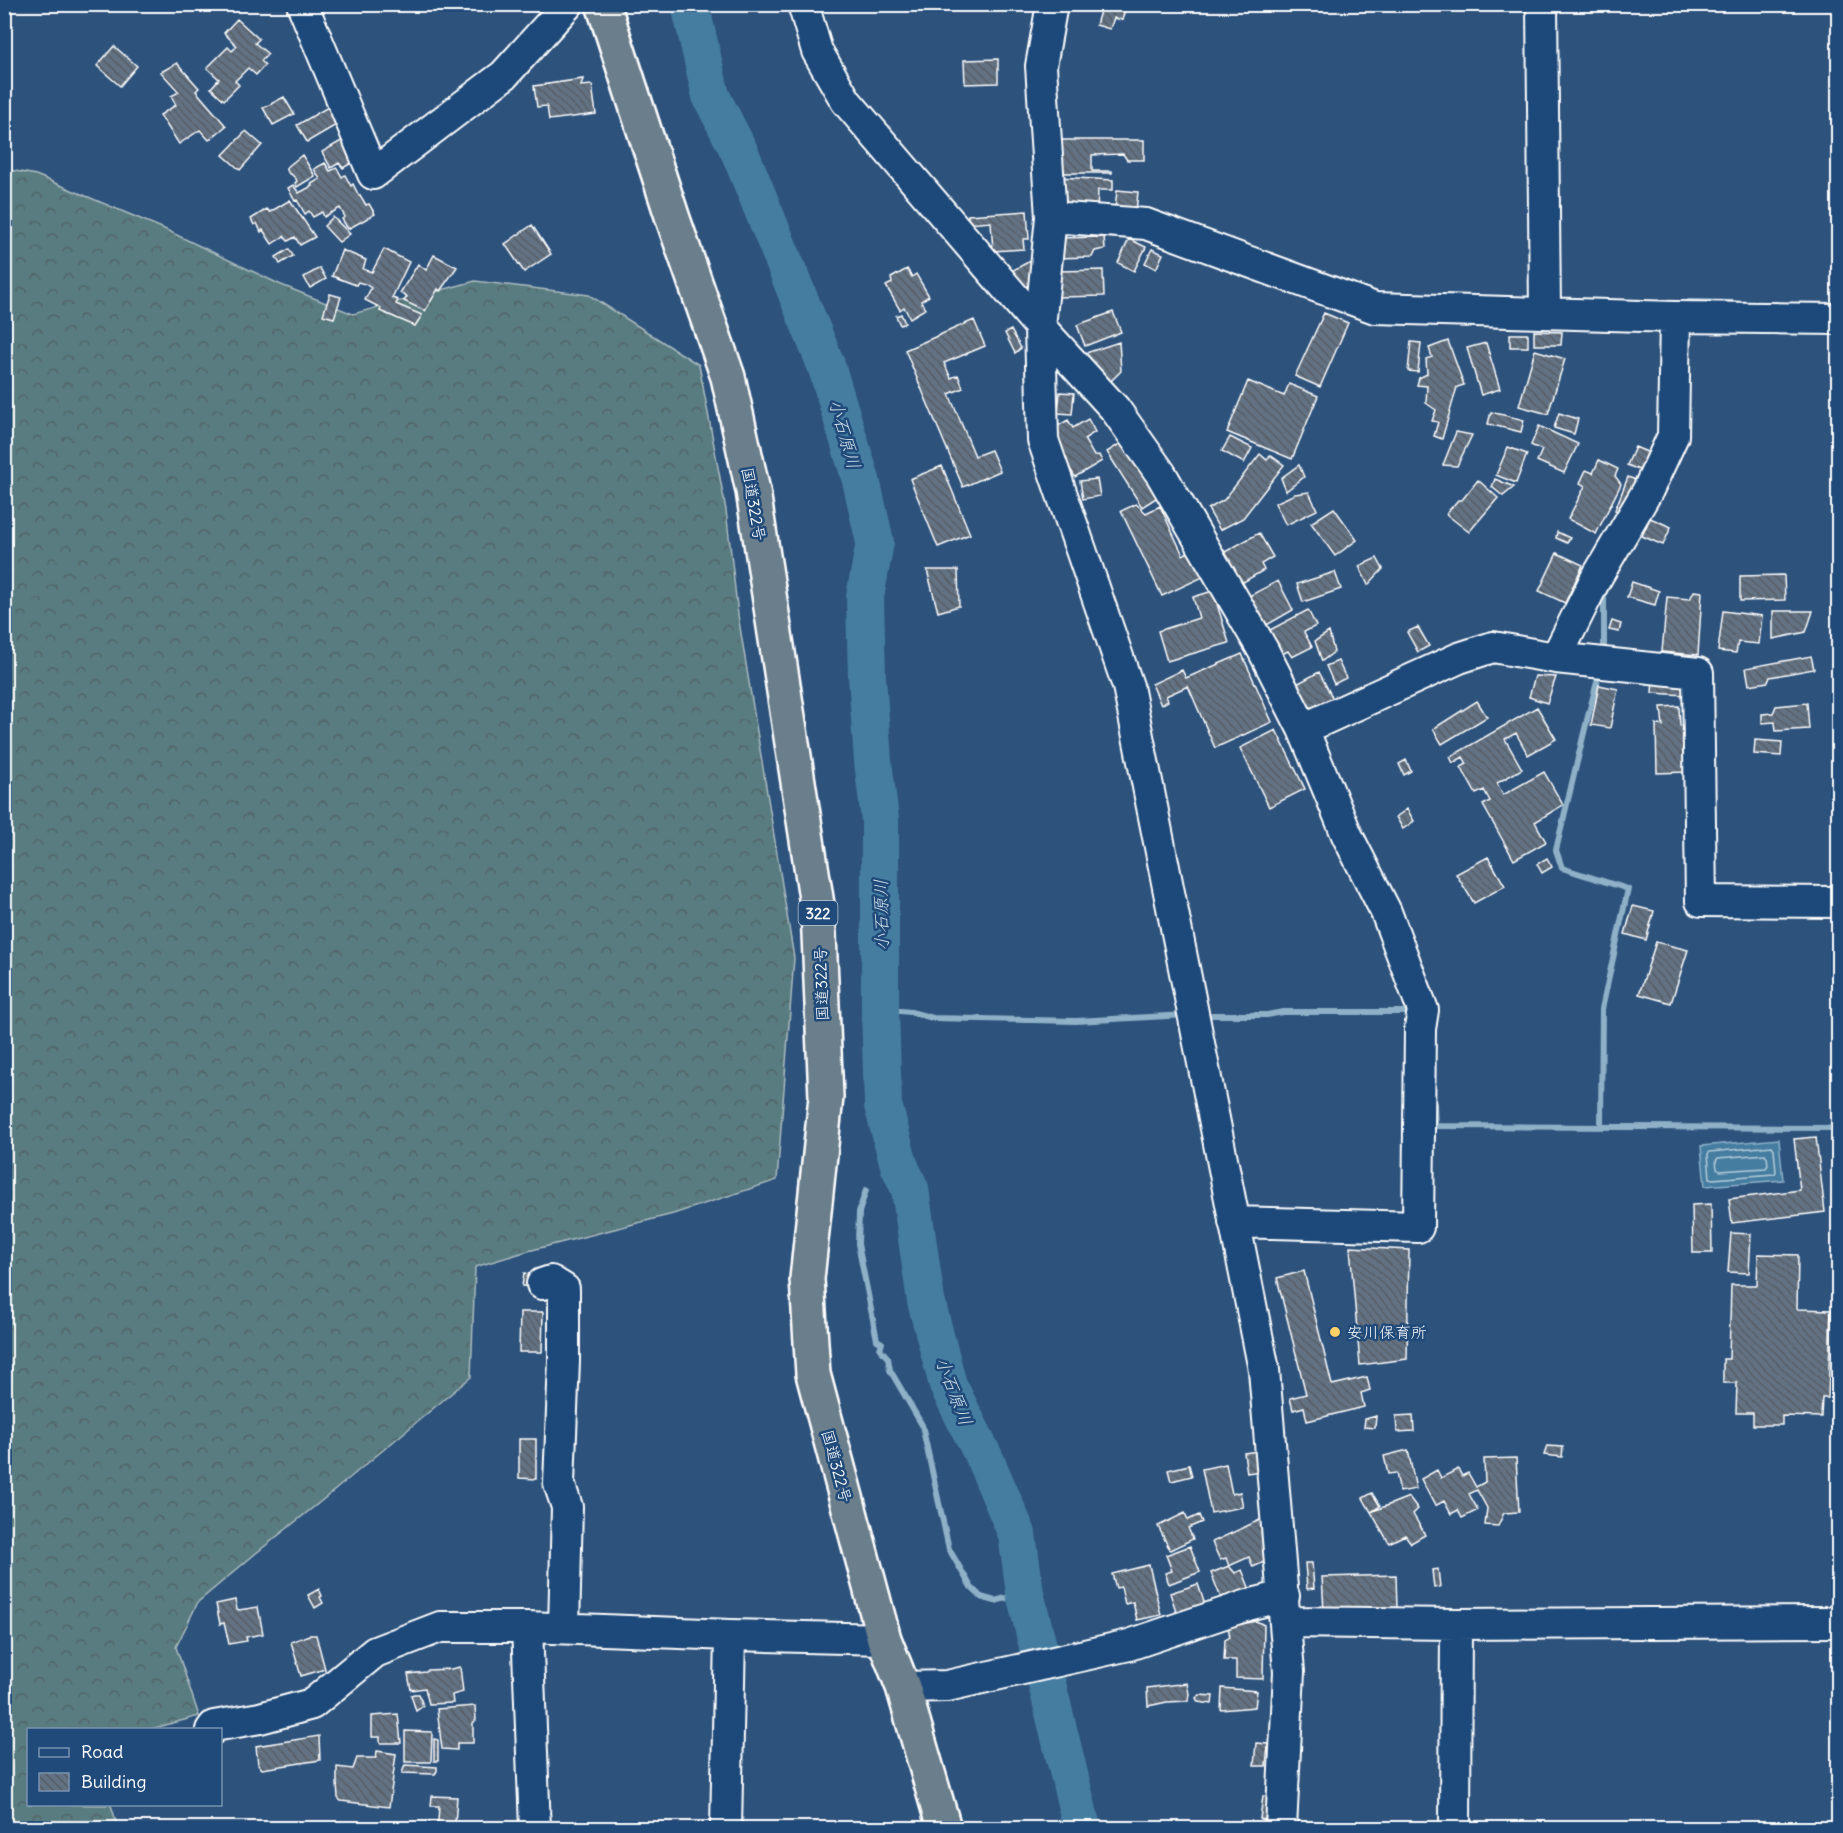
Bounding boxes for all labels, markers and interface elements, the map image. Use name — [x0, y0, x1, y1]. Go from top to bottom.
water label: 小石原川 — [824, 396, 866, 472]
street label: 国道322号 — [738, 466, 770, 542]
water label: 小石原川 — [869, 879, 893, 951]
road number: 322 — [798, 901, 838, 925]
street label: 国道322号 — [810, 946, 832, 1022]
place label: 安川保育所 — [1347, 1322, 1427, 1342]
marker: 安川保育所 — [1328, 1325, 1342, 1339]
water label: 小石原川 — [930, 1353, 978, 1429]
street label: 国道322号 — [818, 1427, 856, 1505]
legend — [27, 1728, 222, 1806]
text: Road — [81, 1740, 124, 1763]
text: Building — [81, 1770, 146, 1793]

